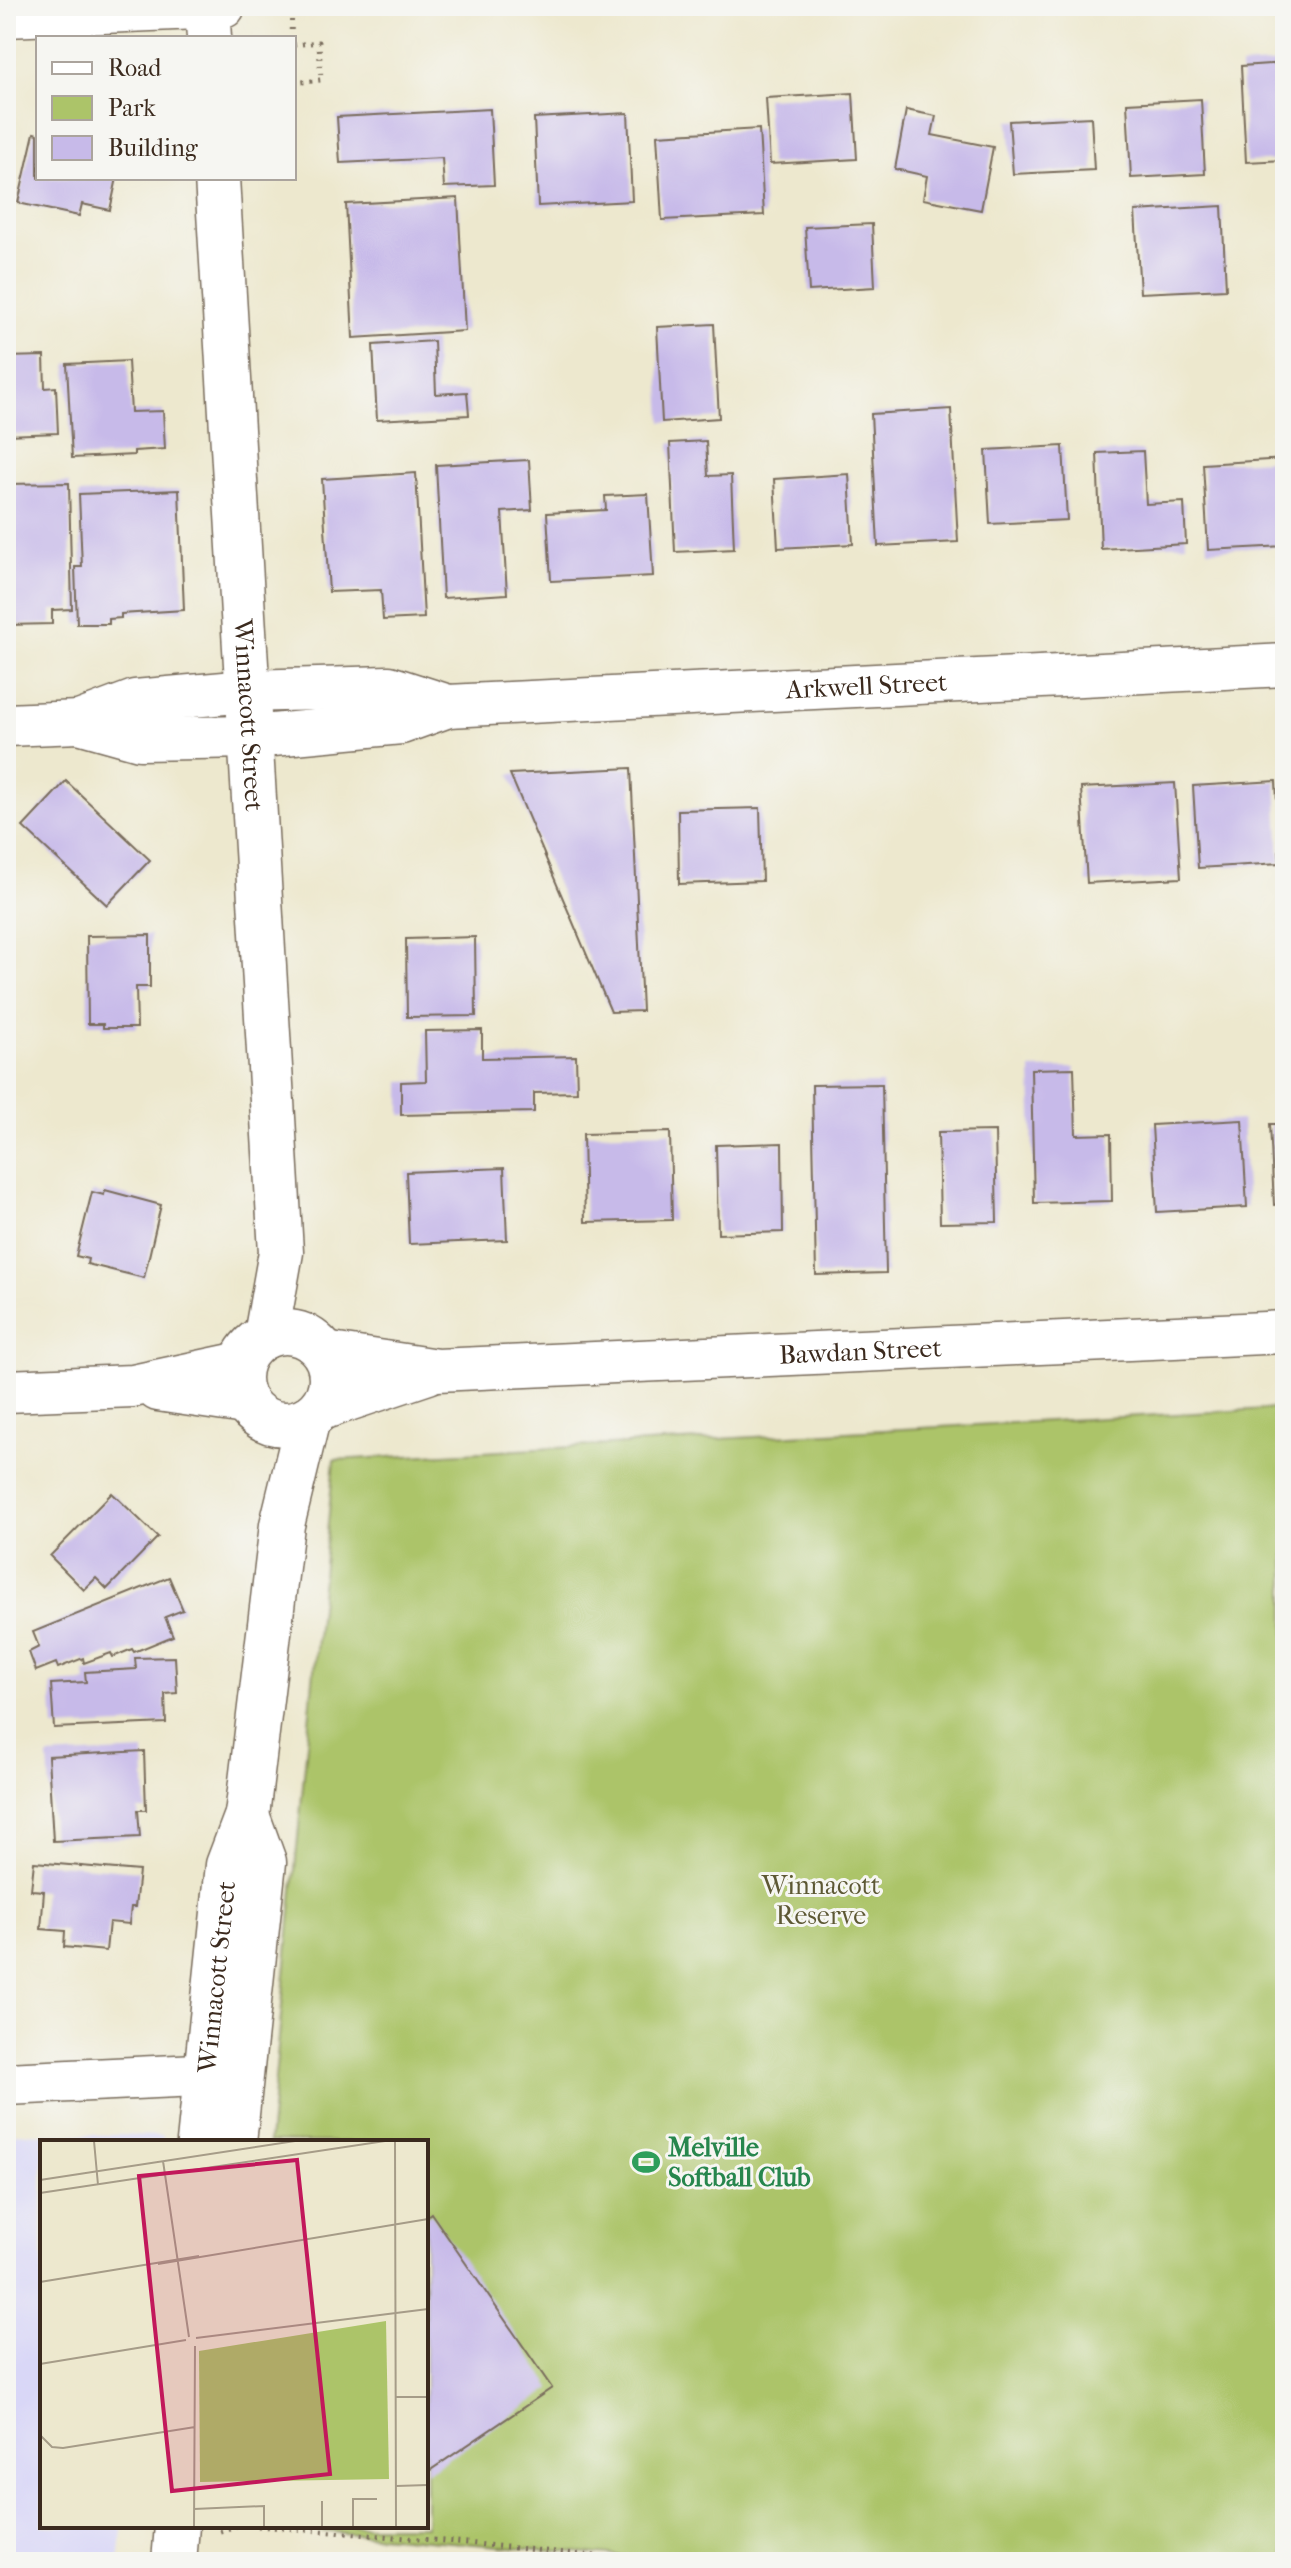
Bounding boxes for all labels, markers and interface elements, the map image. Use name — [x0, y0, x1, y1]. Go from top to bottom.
legend — [36, 36, 296, 180]
text: Road — [108, 54, 162, 82]
text: Park — [108, 94, 156, 122]
text: Building — [108, 134, 199, 162]
street label: Winnacott Street — [228, 617, 270, 813]
street label: Arkwell Street — [784, 666, 949, 705]
street label: Bawdan Street — [778, 1332, 943, 1370]
park label: Winnacott Reserve — [761, 1870, 881, 1931]
street label: Winnacott Street — [191, 1879, 242, 2075]
place label: Melville Softball Club — [668, 2132, 811, 2193]
inset map — [40, 2140, 428, 2528]
sports icon: Melville Softball Club — [631, 2147, 661, 2177]

